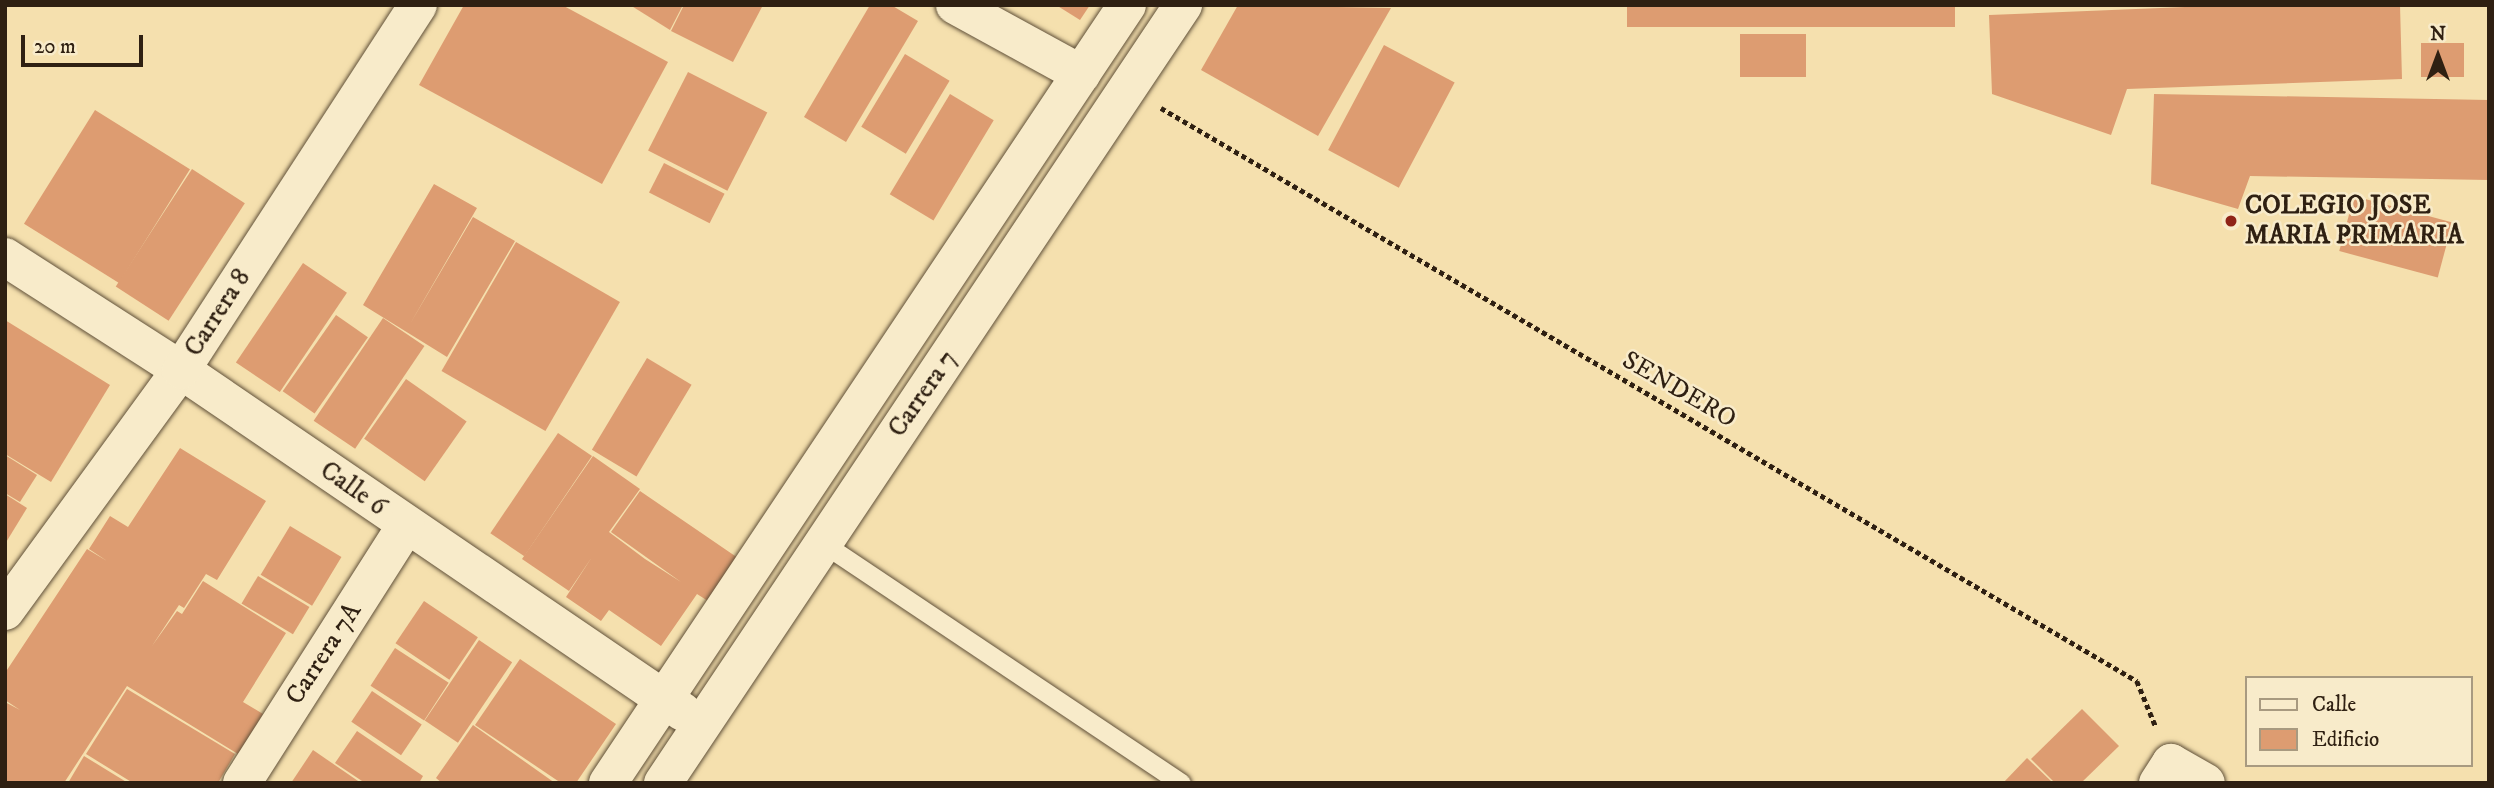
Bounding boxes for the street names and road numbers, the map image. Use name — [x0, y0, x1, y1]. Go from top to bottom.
street label: Carrera 8 — [178, 264, 258, 362]
street label: Carrera 7 — [882, 345, 964, 443]
street label: SENDERO — [1616, 345, 1742, 435]
street label: Calle 6 — [314, 455, 392, 523]
street label: Carrera 7A — [280, 597, 368, 711]

